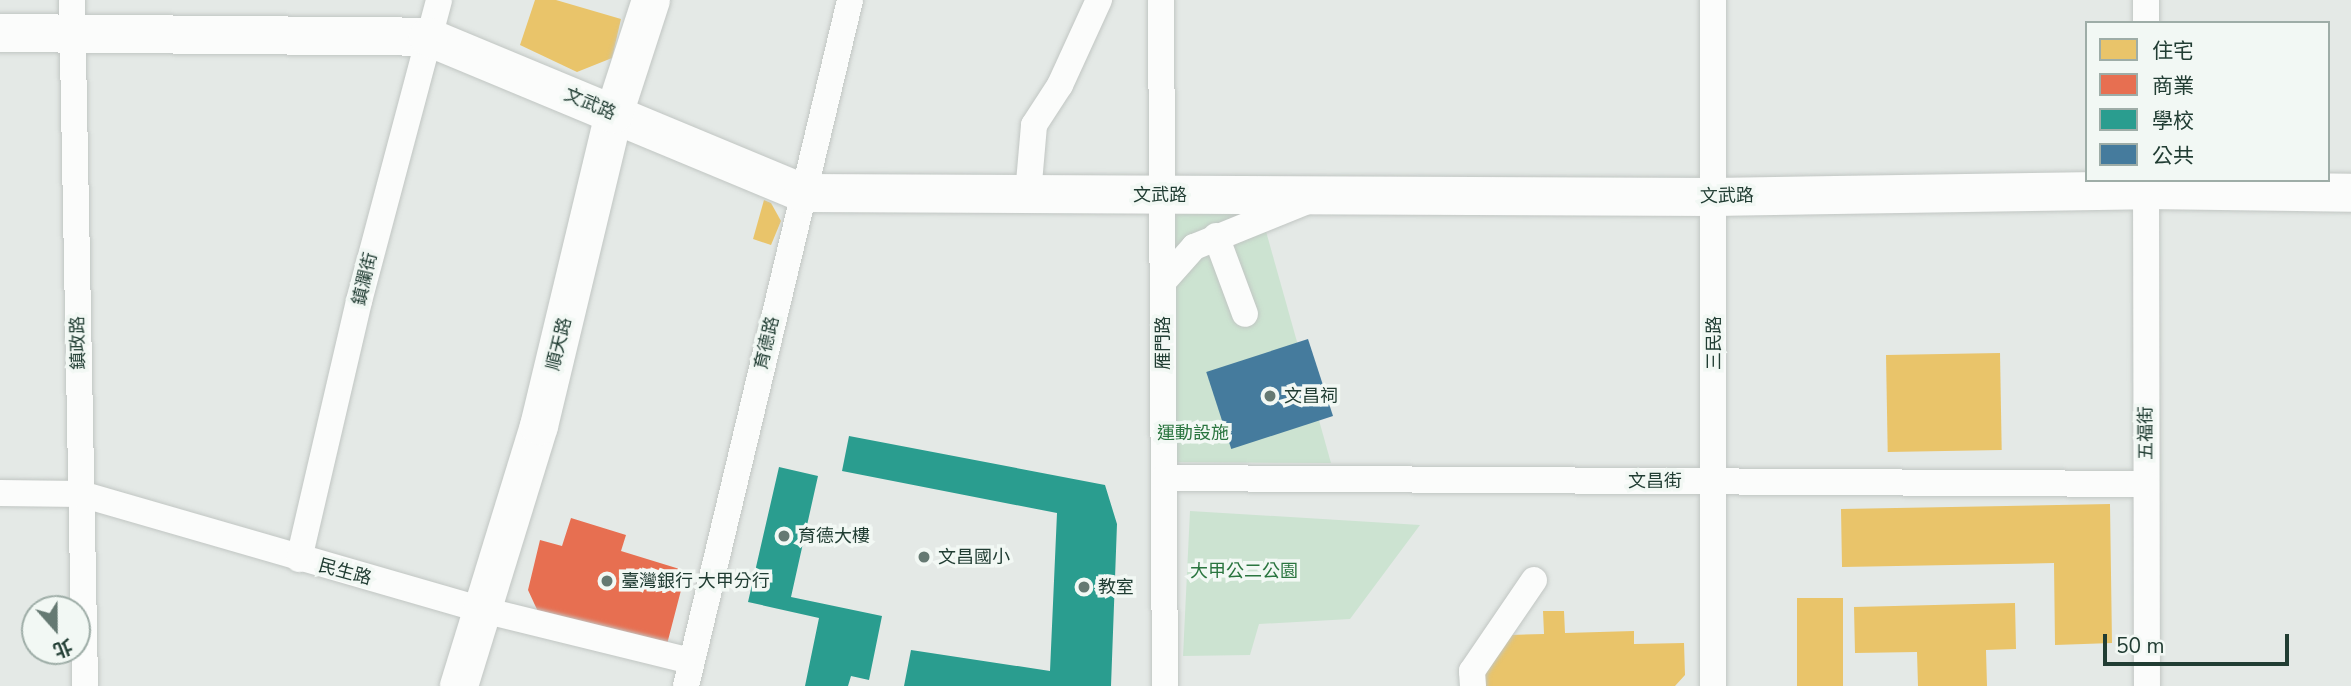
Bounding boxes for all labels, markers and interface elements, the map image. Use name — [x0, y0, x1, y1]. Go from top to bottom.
legend — [2085, 21, 2330, 182]
text: 住宅 — [2152, 37, 2194, 65]
text: 商業 — [2152, 72, 2194, 100]
street label: 文武路 — [561, 84, 619, 124]
text: 學校 — [2152, 107, 2194, 135]
text: 公共 — [2152, 142, 2194, 170]
street label: 文武路 — [1133, 184, 1187, 206]
street label: 文武路 — [1700, 185, 1754, 207]
street label: 鎮瀾街 — [348, 250, 382, 308]
street label: 育德路 — [750, 314, 784, 372]
street label: 順天路 — [542, 315, 576, 373]
street label: 鎮政路 — [67, 316, 89, 370]
street label: 雁門路 — [1152, 316, 1174, 370]
street label: 三民路 — [1703, 316, 1725, 370]
place label: 文昌祠 — [1284, 385, 1338, 407]
marker: 文昌祠 — [1262, 388, 1278, 404]
street label: 五福街 — [2135, 406, 2157, 460]
park label: 運動設施 — [1157, 422, 1229, 444]
street label: 文昌街 — [1628, 470, 1682, 492]
place label: 育德大樓 — [798, 525, 870, 547]
marker: 育德大樓 — [776, 528, 792, 544]
place label: 文昌國小 — [938, 546, 1010, 568]
marker: 文昌國小 — [916, 549, 932, 565]
street label: 民生路 — [316, 555, 374, 589]
park label: 大甲公二公園 — [1190, 560, 1298, 582]
place label: 臺灣銀行 大甲分行 — [621, 570, 770, 592]
marker: 臺灣銀行 大甲分行 — [599, 573, 615, 589]
place label: 教室 — [1098, 576, 1134, 598]
marker: 教室 — [1076, 579, 1092, 595]
north arrow — [21, 595, 91, 665]
scale bar — [2106, 620, 2292, 664]
text: 北 — [49, 632, 76, 663]
text: 50 m — [2116, 632, 2165, 660]

